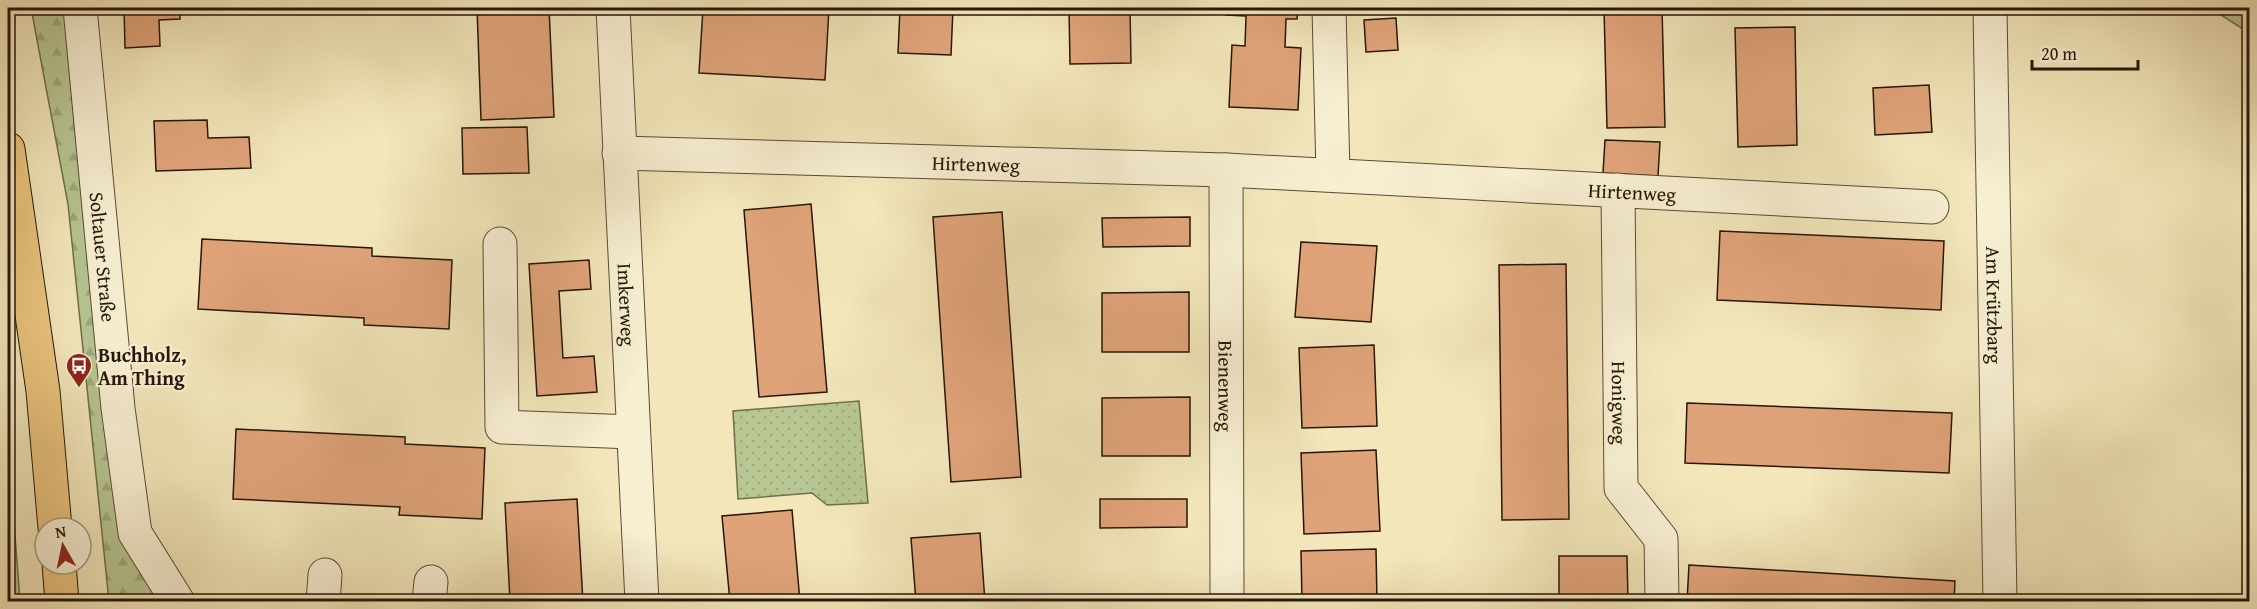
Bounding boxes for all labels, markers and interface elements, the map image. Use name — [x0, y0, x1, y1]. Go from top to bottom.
scale bar — [2032, 33, 2138, 71]
text: 20 m — [2041, 40, 2077, 67]
street label: Hirtenweg — [931, 147, 1020, 179]
street label: Hirtenweg — [1588, 175, 1677, 208]
street label: Soltauer Straße — [83, 191, 124, 323]
street label: Am Krützbarg — [1980, 246, 2010, 364]
street label: Imkerweg — [611, 262, 644, 347]
place label: Buchholz, Am Thing — [98, 340, 186, 392]
street label: Bienenweg — [1212, 340, 1241, 432]
bus stop icon: Buchholz, Am Thing — [64, 351, 94, 389]
street label: Honigweg — [1605, 361, 1635, 445]
north arrow — [33, 516, 93, 576]
text: N — [53, 518, 68, 544]

